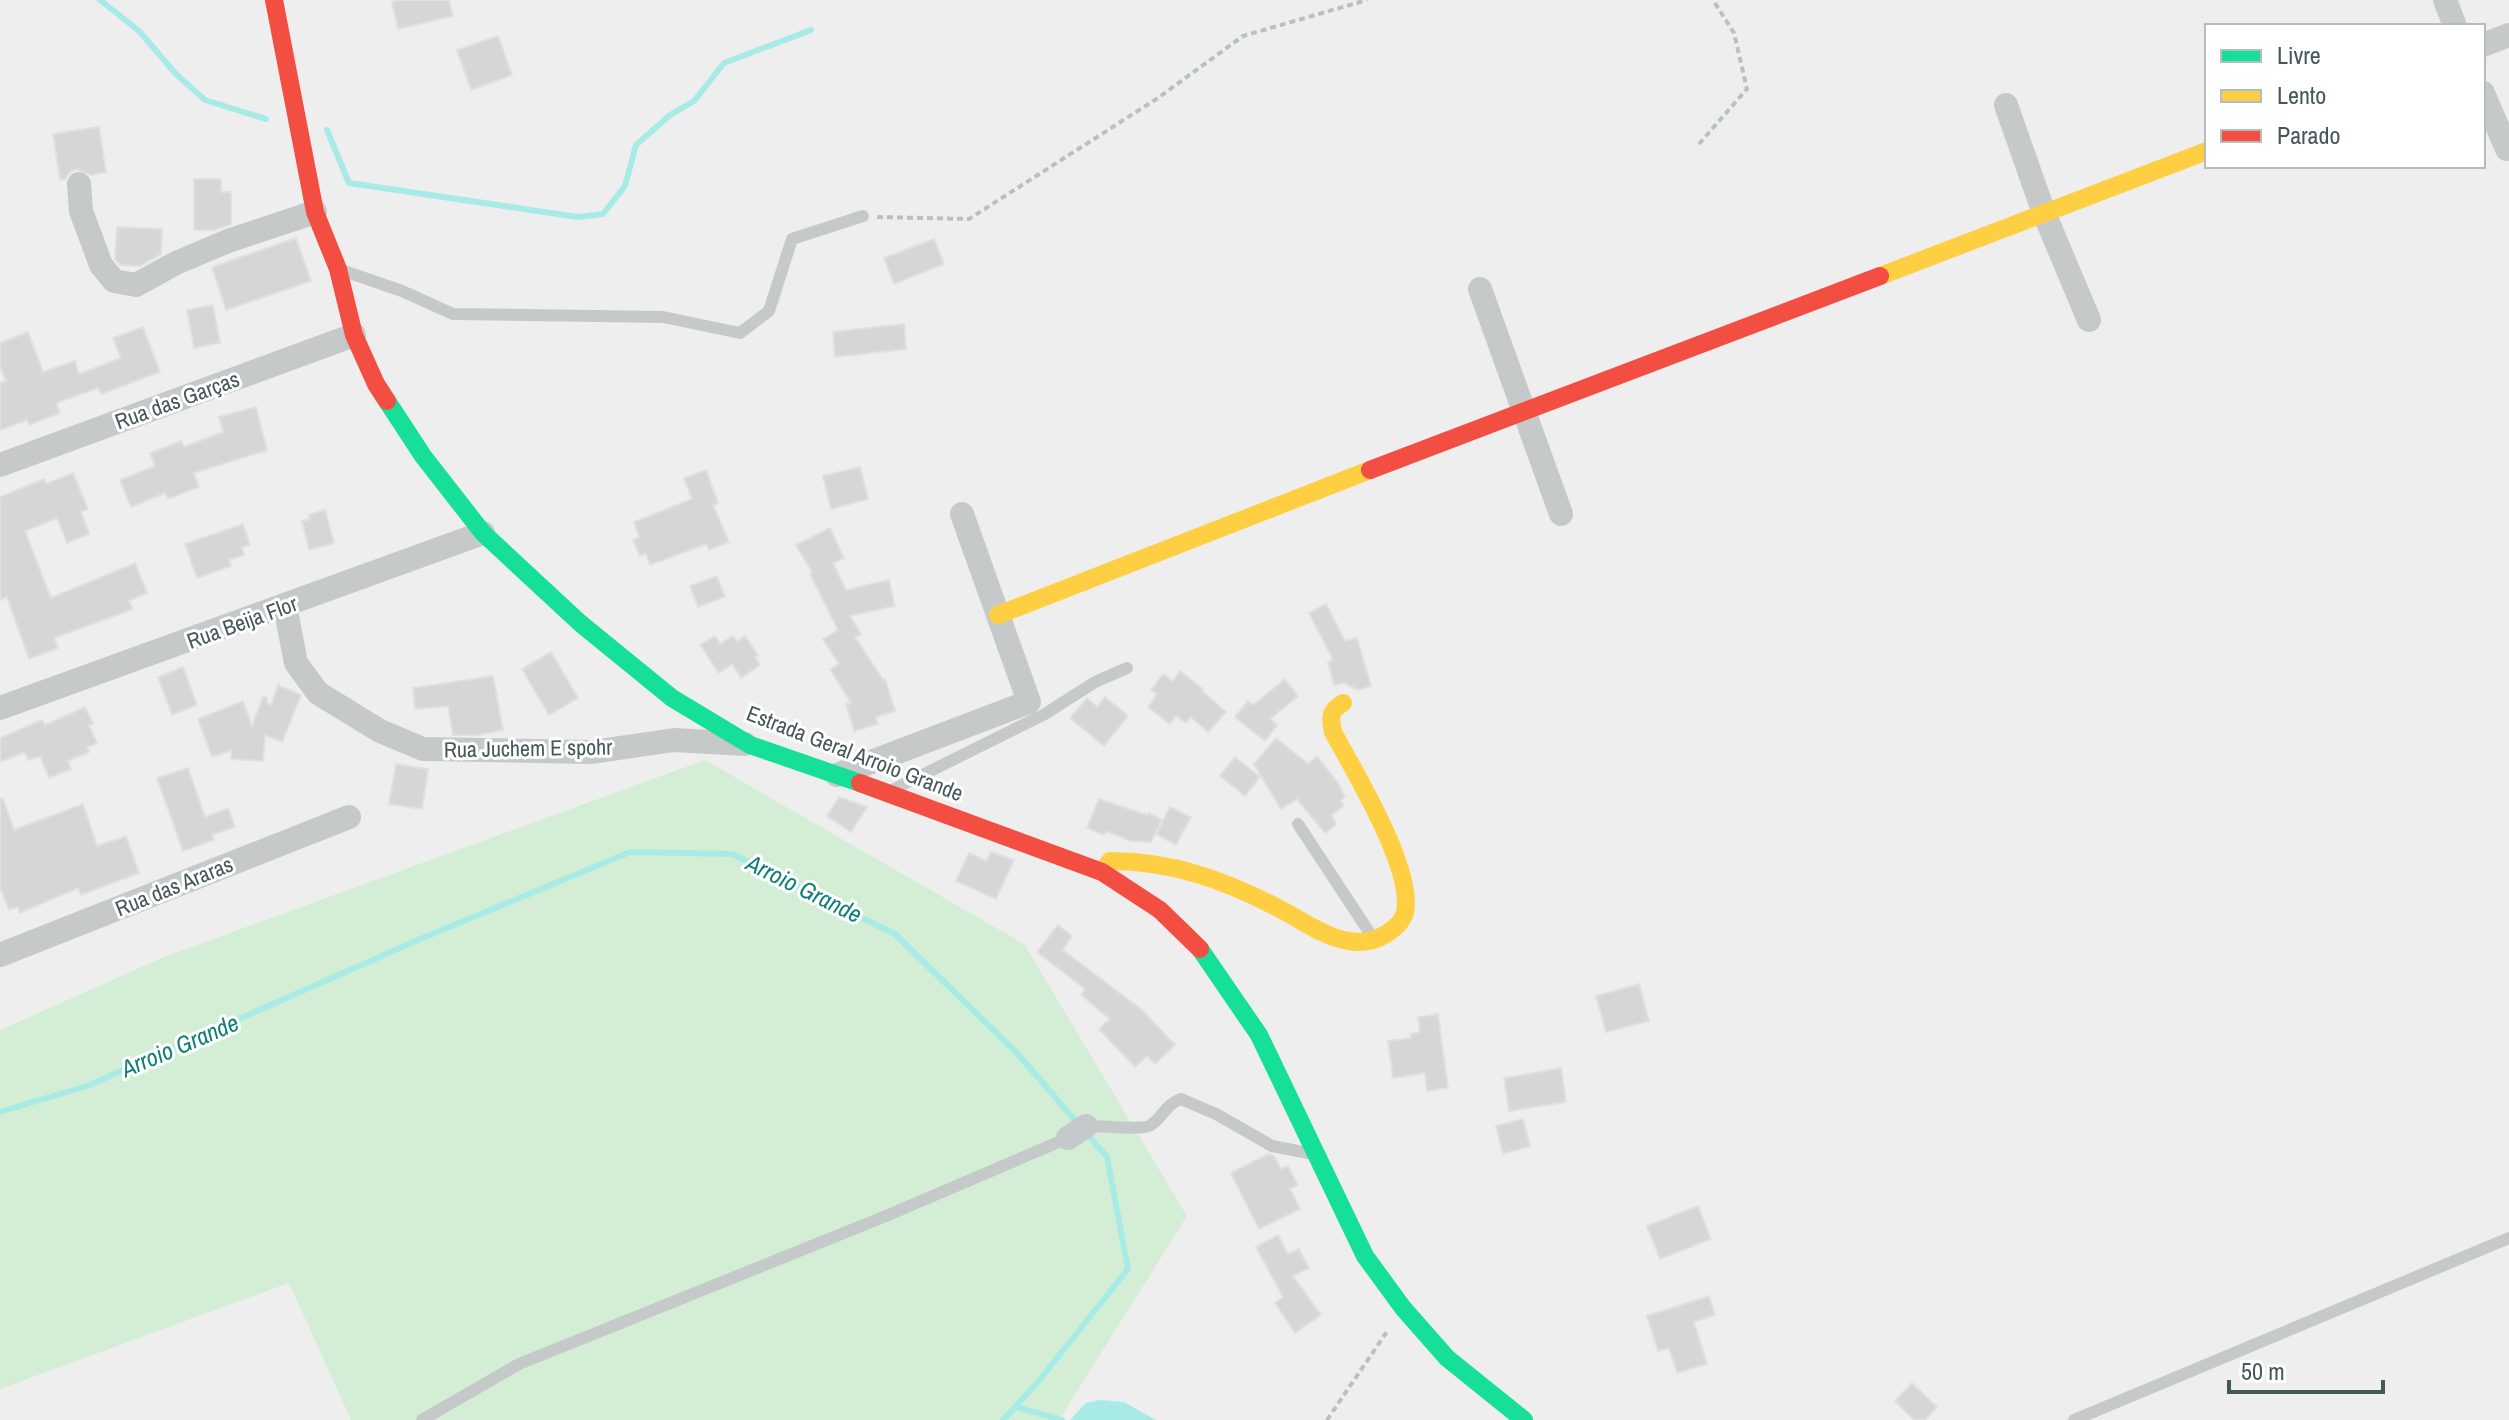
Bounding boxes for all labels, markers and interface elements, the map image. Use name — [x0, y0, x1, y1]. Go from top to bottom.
legend — [2205, 24, 2485, 168]
text: Livre — [2277, 39, 2321, 71]
text: Lento — [2277, 79, 2326, 111]
text: Parado — [2277, 119, 2340, 151]
street label: Rua das Garças — [111, 364, 243, 436]
street label: Rua Beija Flor — [183, 588, 301, 656]
street label: Estrada Geral Arroio Grande — [742, 698, 968, 808]
street label: Rua Juchem E spohr — [444, 732, 612, 764]
water label: Arroio Grande — [740, 846, 868, 930]
street label: Rua das Araras — [111, 849, 237, 923]
water label: Arroio Grande — [115, 1006, 243, 1085]
scale bar — [2229, 1344, 2383, 1394]
text: 50 m — [2241, 1355, 2285, 1387]

